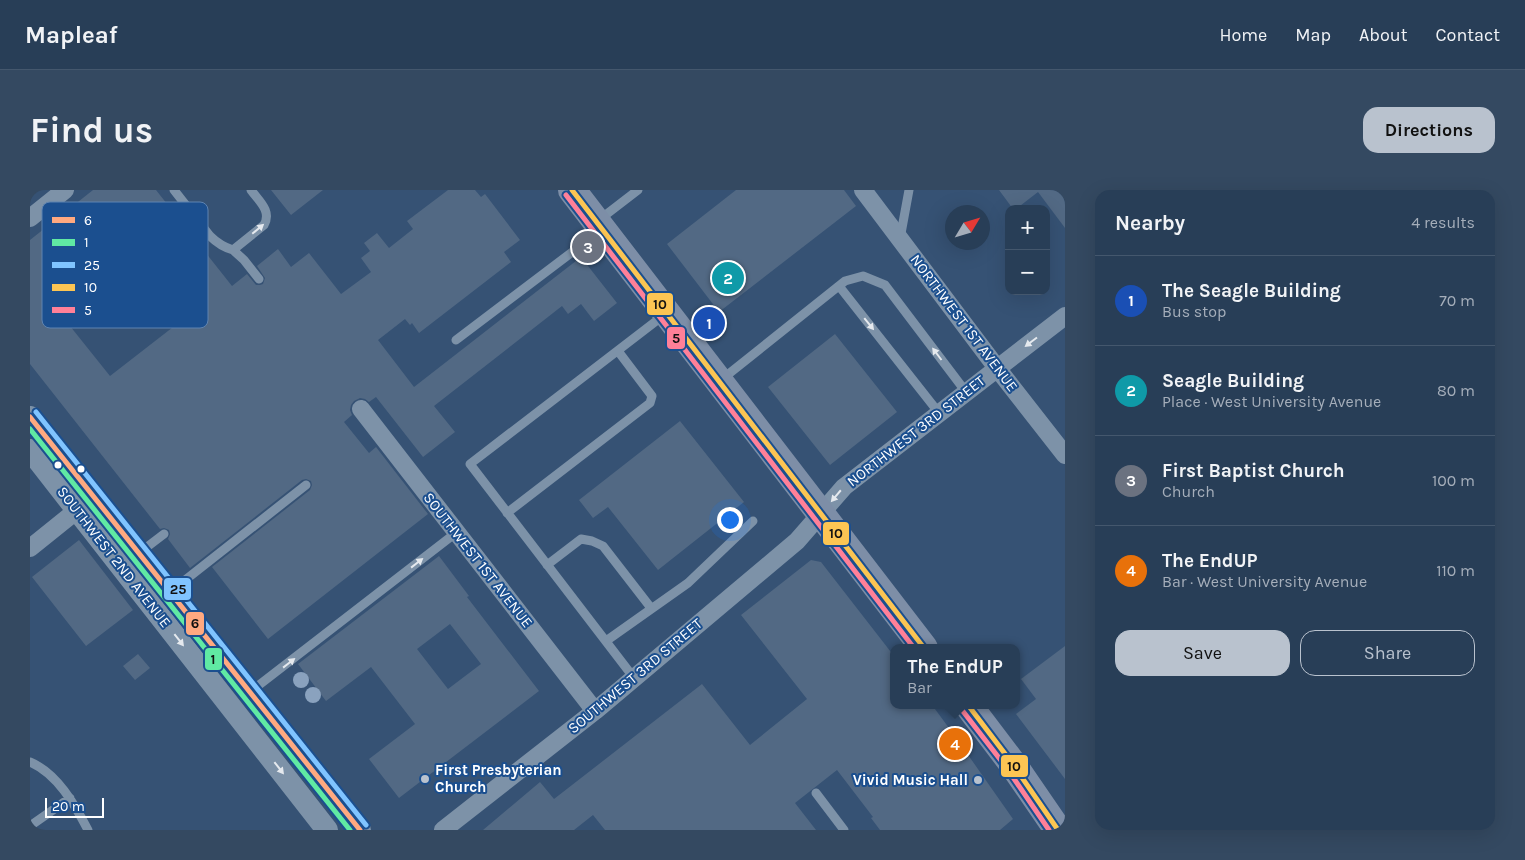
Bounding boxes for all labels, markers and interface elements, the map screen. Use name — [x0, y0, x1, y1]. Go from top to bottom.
text: Mapleaf — [25, 21, 118, 49]
text: Home — [1219, 24, 1267, 46]
text: Map — [1295, 24, 1331, 46]
text: About — [1359, 24, 1408, 46]
text: Contact — [1436, 24, 1500, 46]
button: Directions — [1363, 107, 1495, 153]
text: Find us — [30, 110, 153, 151]
legend — [42, 202, 208, 328]
north arrow — [945, 205, 990, 250]
map controls — [1005, 205, 1050, 295]
button: + — [1005, 205, 1050, 250]
text: Nearby — [1115, 211, 1185, 235]
text: 6 — [84, 212, 92, 229]
text: 4 results — [1411, 213, 1475, 232]
one-way arrow — [252, 224, 265, 235]
pin: 3 — [572, 228, 604, 266]
text: 1 — [84, 234, 89, 251]
button: − — [1005, 250, 1050, 295]
street label: NORTHWEST 1ST AVENUE — [906, 251, 1022, 395]
text: 25 — [84, 257, 100, 274]
pin: 2 — [712, 259, 744, 297]
text: 10 — [84, 279, 97, 296]
text: The Seagle Building — [1162, 280, 1341, 302]
text: 1 — [1128, 291, 1134, 310]
text: 70 m — [1439, 291, 1475, 310]
line badge: 10 — [646, 292, 674, 316]
text: 10 — [653, 296, 667, 313]
text: 5 — [84, 302, 92, 319]
text: Bus stop — [1162, 302, 1226, 321]
pin: 1 — [693, 304, 725, 342]
one-way arrow — [864, 317, 875, 330]
line badge: 5 — [666, 326, 686, 350]
text: 5 — [672, 330, 680, 347]
one-way arrow — [1025, 337, 1038, 348]
one-way arrow — [931, 348, 942, 361]
text: Seagle Building — [1162, 370, 1304, 392]
street label: NORTHWEST 3RD STREET — [843, 371, 989, 491]
text: 2 — [1126, 381, 1136, 400]
text: 80 m — [1437, 381, 1475, 400]
text: Place · West University Avenue — [1162, 392, 1381, 411]
unlabelled marker — [53, 460, 63, 470]
text: First Baptist Church — [1162, 460, 1345, 482]
unlabelled marker — [76, 464, 86, 474]
text: 3 — [1126, 471, 1136, 490]
text: 100 m — [1432, 471, 1475, 490]
text: Church — [1162, 482, 1215, 501]
street label: SOUTHWEST 2ND AVENUE — [53, 483, 175, 631]
street label: SOUTHWEST 1ST AVENUE — [420, 489, 536, 631]
one-way arrow — [831, 490, 842, 503]
your location — [717, 507, 743, 533]
line badge: 10 — [822, 521, 850, 546]
text: 10 — [829, 525, 843, 542]
text: The EndUP — [1162, 550, 1258, 572]
one-way arrow — [410, 558, 424, 568]
text: 4 — [1126, 561, 1136, 580]
text: 110 m — [1436, 561, 1475, 580]
text: Bar · West University Avenue — [1162, 572, 1367, 591]
line badge: 25 — [163, 577, 192, 601]
text: 25 — [170, 581, 186, 598]
line badge: 6 — [185, 611, 205, 636]
street label: SOUTHWEST 3RD STREET — [564, 614, 706, 737]
text: 6 — [191, 615, 199, 632]
button: Save — [1115, 630, 1290, 676]
button: Share — [1300, 630, 1475, 676]
one-way arrow — [173, 633, 184, 646]
popup — [890, 644, 1020, 709]
line badge: 1 — [204, 647, 223, 671]
text: 1 — [211, 651, 216, 668]
text: The EndUP — [907, 656, 1003, 678]
one-way arrow — [282, 657, 295, 668]
text: Bar — [907, 678, 932, 697]
pin: 4 — [939, 725, 971, 763]
line badge: 10 — [1000, 754, 1029, 778]
text: 10 — [1007, 758, 1021, 775]
one-way arrow — [273, 761, 284, 774]
place label: First Presbyterian Church — [435, 761, 562, 796]
place label: Vivid Music Hall — [853, 771, 968, 789]
marker: First Presbyterian Church — [419, 773, 431, 785]
marker: Vivid Music Hall — [972, 774, 984, 786]
scale bar — [45, 795, 104, 818]
text: 20 m — [52, 798, 85, 815]

